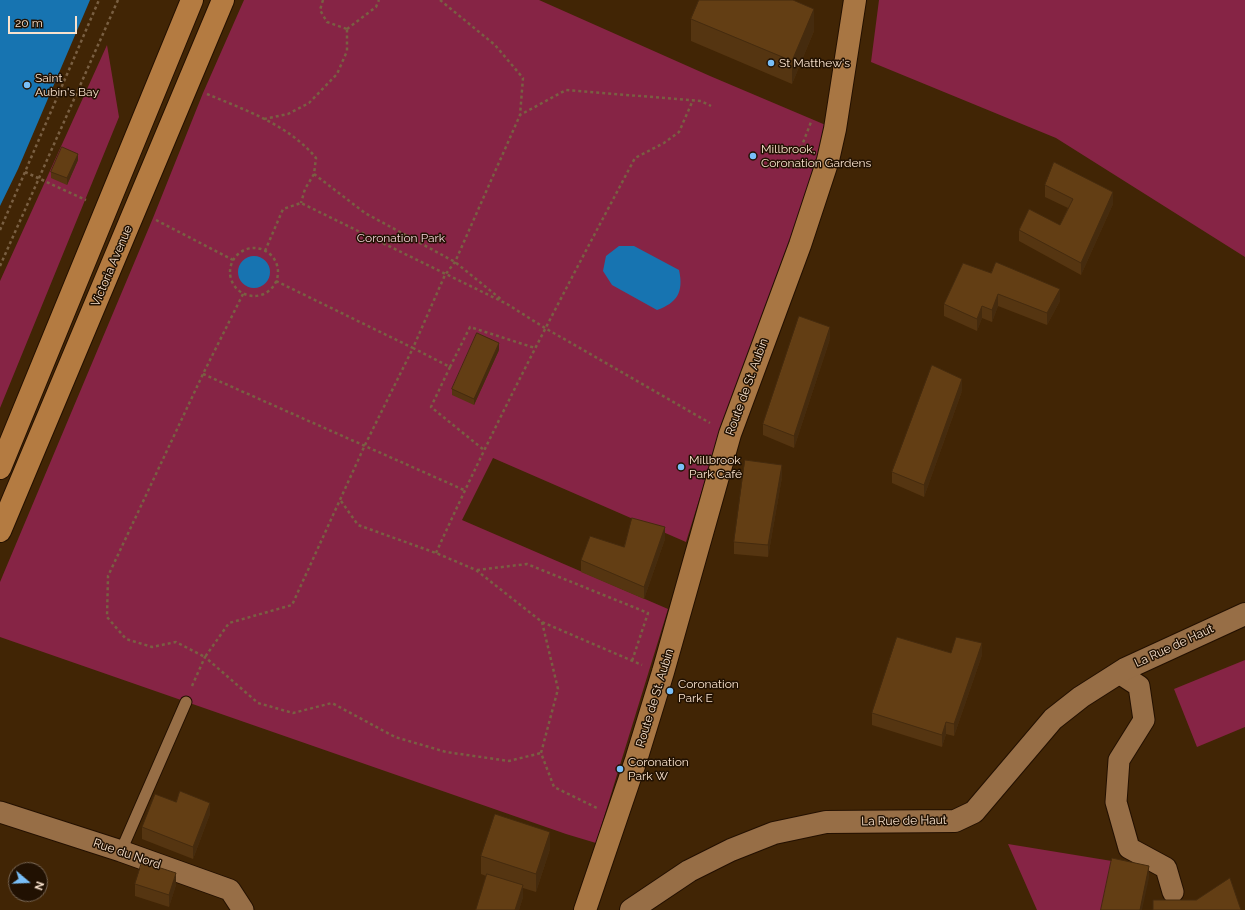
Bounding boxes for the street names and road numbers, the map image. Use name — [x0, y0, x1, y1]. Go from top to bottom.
street label: Victoria Avenue — [88, 223, 136, 309]
street label: Route de St. Aubin — [723, 337, 771, 437]
street label: La Rue de Haut — [1132, 621, 1216, 671]
street label: Route de St. Aubin — [633, 647, 677, 749]
street label: La Rue de Haut — [861, 813, 947, 829]
street label: Rue du Nord — [91, 836, 163, 872]

